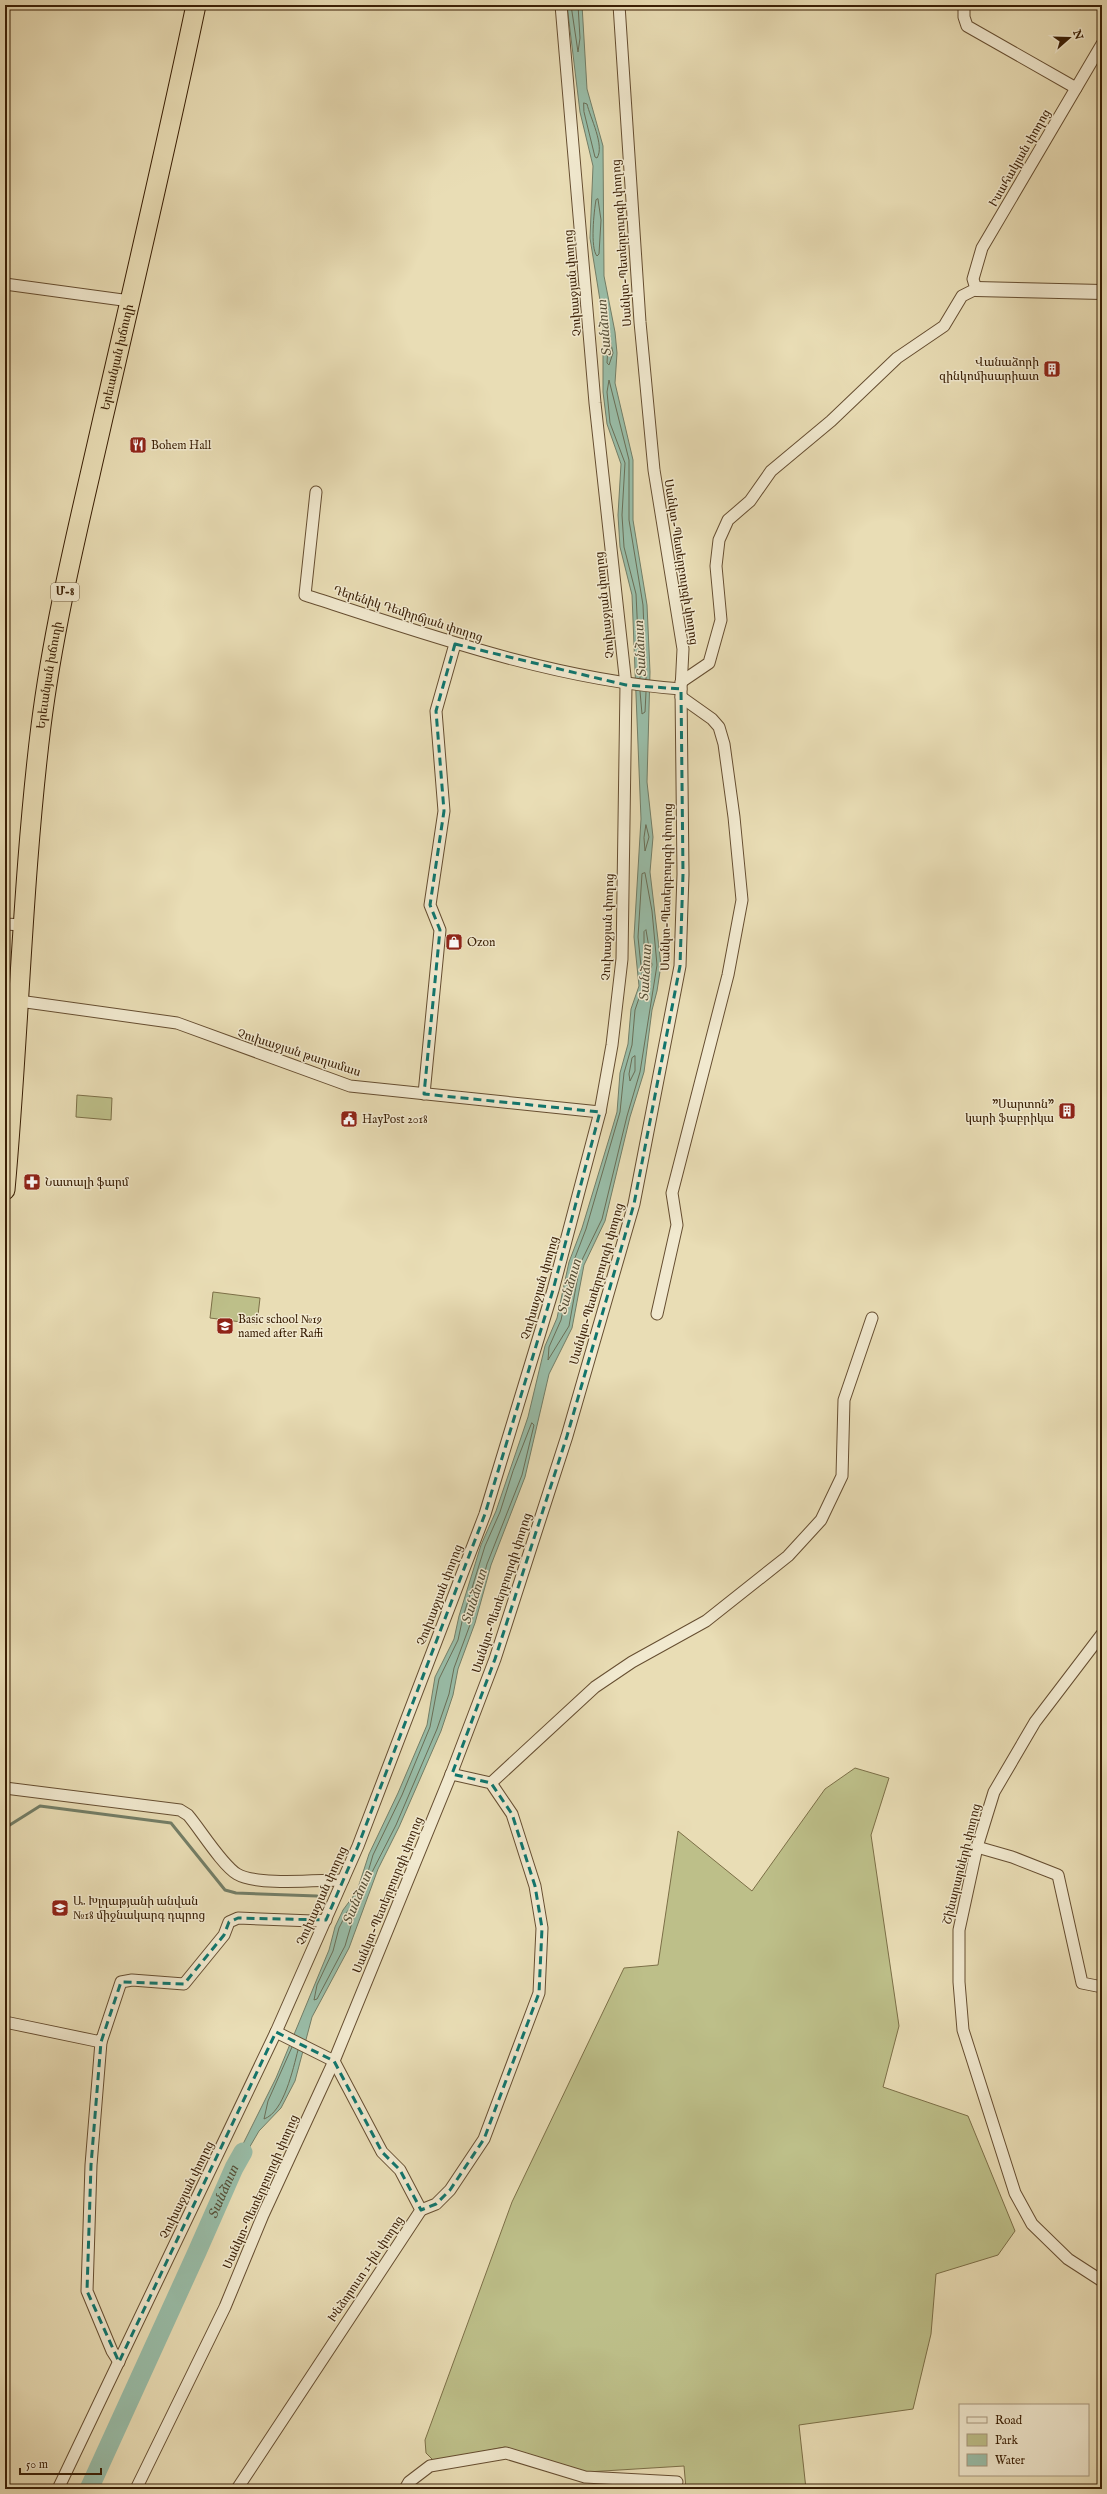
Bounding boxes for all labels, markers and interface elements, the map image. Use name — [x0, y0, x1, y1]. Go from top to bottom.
north arrow — [1049, 18, 1089, 58]
text: N — [1069, 27, 1086, 42]
street label: Իսահակյան փողոց — [986, 107, 1054, 209]
street label: Սանկտ-Պետերբուրգի փողոց — [609, 159, 635, 327]
street label: Չուխաջյան փողոց — [561, 229, 585, 337]
water label: Տանձուտ — [594, 298, 616, 357]
street label: Երեւանյան խճուղի — [98, 303, 137, 412]
place label: Վանաձորի զինկոմիսարիատ — [939, 355, 1039, 384]
building icon: Վանաձորի զինկոմիսարիատ — [1042, 359, 1062, 379]
restaurant icon: Bohem Hall — [128, 435, 148, 455]
place label: Bohem Hall — [151, 438, 212, 453]
street label: Սանկտ-Պետերբուրգի փողոց — [660, 478, 702, 646]
street label: Չուխաջյան փողոց — [592, 551, 618, 659]
road number: Մ-8 — [51, 583, 79, 601]
street label: Դերենիկ Դեմիրճյան փողոց — [331, 583, 485, 645]
water label: Տանձուտ — [631, 619, 651, 678]
street label: Երեւանյան խճուղի — [33, 620, 65, 730]
street label: Սանկտ-Պետերբուրգի փողոց — [658, 803, 676, 971]
street label: Չուխաջյան փողոց — [599, 873, 617, 981]
shop icon: Ozon — [444, 932, 464, 952]
place label: Ozon — [467, 935, 496, 950]
water label: Տանձուտ — [636, 943, 656, 1002]
street label: Չուխաջյան թաղամաս — [235, 1026, 363, 1080]
place label: "Սարտոն" կարի ֆաբրիկա — [965, 1097, 1055, 1126]
building icon: "Սարտոն" կարի ֆաբրիկա — [1057, 1101, 1077, 1121]
public building icon: HayPost 2018 — [339, 1109, 359, 1129]
place label: HayPost 2018 — [362, 1112, 428, 1127]
pharmacy icon: Նատալի ֆարմ — [22, 1172, 42, 1192]
place label: Նատալի ֆարմ — [45, 1175, 130, 1190]
street label: Սանկտ-Պետերբուրգի փողոց — [567, 1201, 627, 1367]
street label: Չուխաջյան փողոց — [518, 1234, 562, 1342]
water label: Տանձուտ — [554, 1257, 586, 1317]
place label: Basic school №19 named after Raffi — [238, 1312, 324, 1341]
school or university icon: Basic school №19 named after Raffi — [215, 1316, 235, 1336]
street label: Սանկտ-Պետերբուրգի փողոց — [469, 1511, 535, 1675]
street label: Չուխաջյան փողոց — [414, 1542, 466, 1648]
water label: Տանձուտ — [458, 1567, 492, 1627]
street label: Շինարարների փողոց — [940, 1802, 984, 1926]
street label: Սանկտ-Պետերբուրգի փողոց — [350, 1814, 426, 1976]
street label: Չուխաջյան փողոց — [293, 1844, 351, 1948]
water label: Տանձուտ — [339, 1868, 377, 1927]
place label: Ա. Խլղաթյանի անվան №18 միջնակարգ դպրոց — [73, 1894, 205, 1923]
school or university icon: Ա. Խլղաթյանի անվան №18 միջնակարգ դպրոց — [50, 1898, 70, 1918]
street label: Սանկտ-Պետերբուրգի փողոց — [220, 2112, 302, 2272]
street label: Չուխաջյան փողոց — [157, 2139, 217, 2241]
water label: Տանձուտ — [204, 2162, 243, 2221]
street label: Խնձորուտ 1-ին փողոց — [325, 2213, 407, 2325]
legend — [959, 2404, 1089, 2476]
text: Road — [995, 2413, 1023, 2428]
text: Park — [995, 2433, 1018, 2448]
scale bar — [20, 2450, 101, 2476]
text: Water — [995, 2453, 1026, 2468]
text: 50 m — [26, 2457, 48, 2472]

